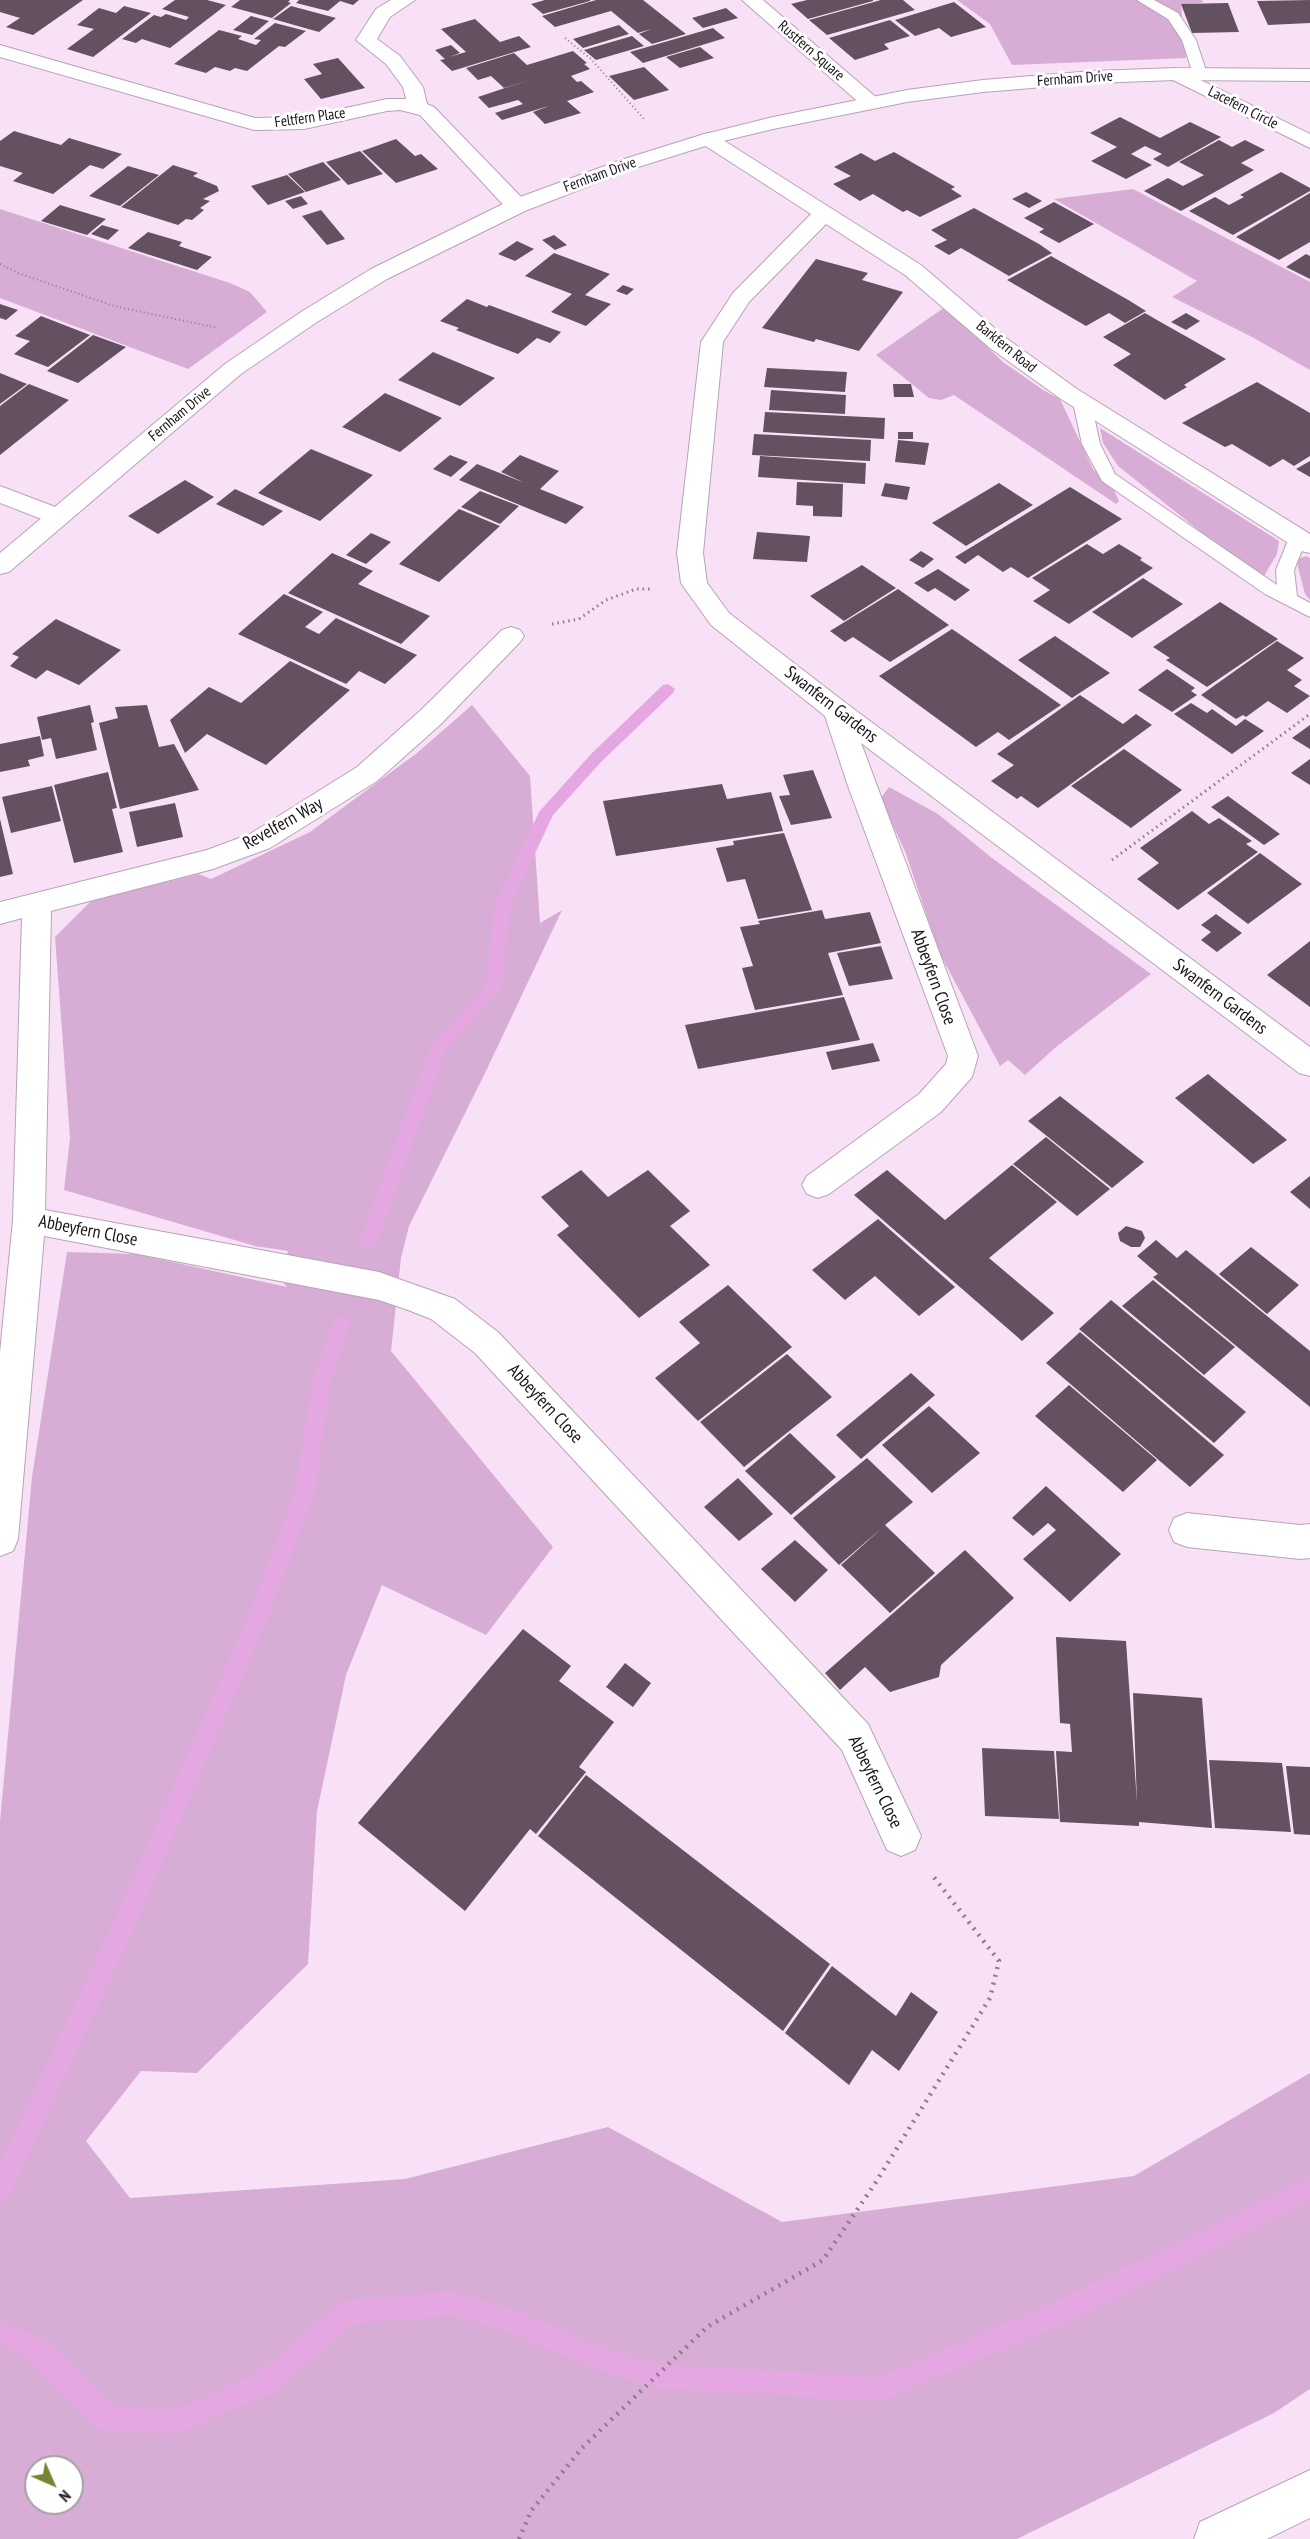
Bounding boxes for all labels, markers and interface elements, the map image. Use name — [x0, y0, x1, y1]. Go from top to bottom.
street label: Rustfern Square — [774, 17, 848, 85]
street label: Fernham Drive — [1037, 67, 1113, 91]
street label: Lacefern Circle — [1205, 83, 1281, 133]
street label: Feltfern Place — [273, 104, 347, 132]
street label: Fernham Drive — [561, 154, 639, 196]
street label: Barkfern Road — [972, 317, 1040, 377]
street label: Fernham Drive — [145, 383, 215, 445]
street label: Swanfern Gardens — [780, 662, 882, 748]
street label: Revelfern Way — [239, 793, 327, 855]
street label: Abbeyfern Close — [906, 926, 960, 1028]
street label: Swanfern Gardens — [1169, 955, 1271, 1039]
street label: Abbeyfern Close — [37, 1211, 139, 1251]
street label: Abbeyfern Close — [503, 1360, 587, 1448]
street label: Abbeyfern Close — [843, 1732, 907, 1832]
north arrow — [24, 2455, 84, 2515]
text: N — [55, 2486, 75, 2506]

